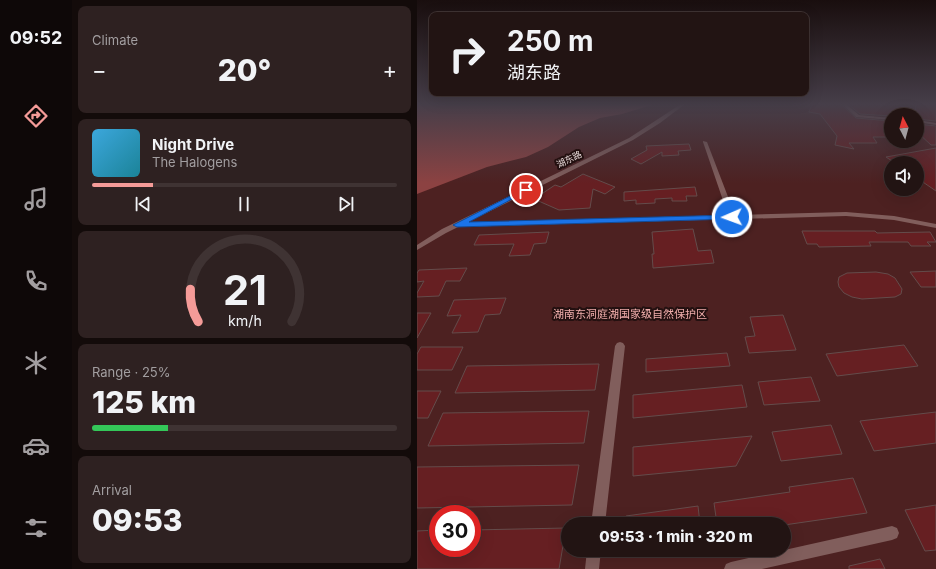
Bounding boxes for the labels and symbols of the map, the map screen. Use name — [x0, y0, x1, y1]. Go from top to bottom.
north arrow — [884, 108, 924, 148]
street label: 湖东路 — [554, 148, 584, 170]
pin — [509, 173, 543, 207]
position arrow — [711, 196, 753, 238]
park label: 湖南东洞庭湖国家级自然保护区 — [553, 307, 707, 321]
speed limit sign: 30 — [429, 505, 481, 557]

